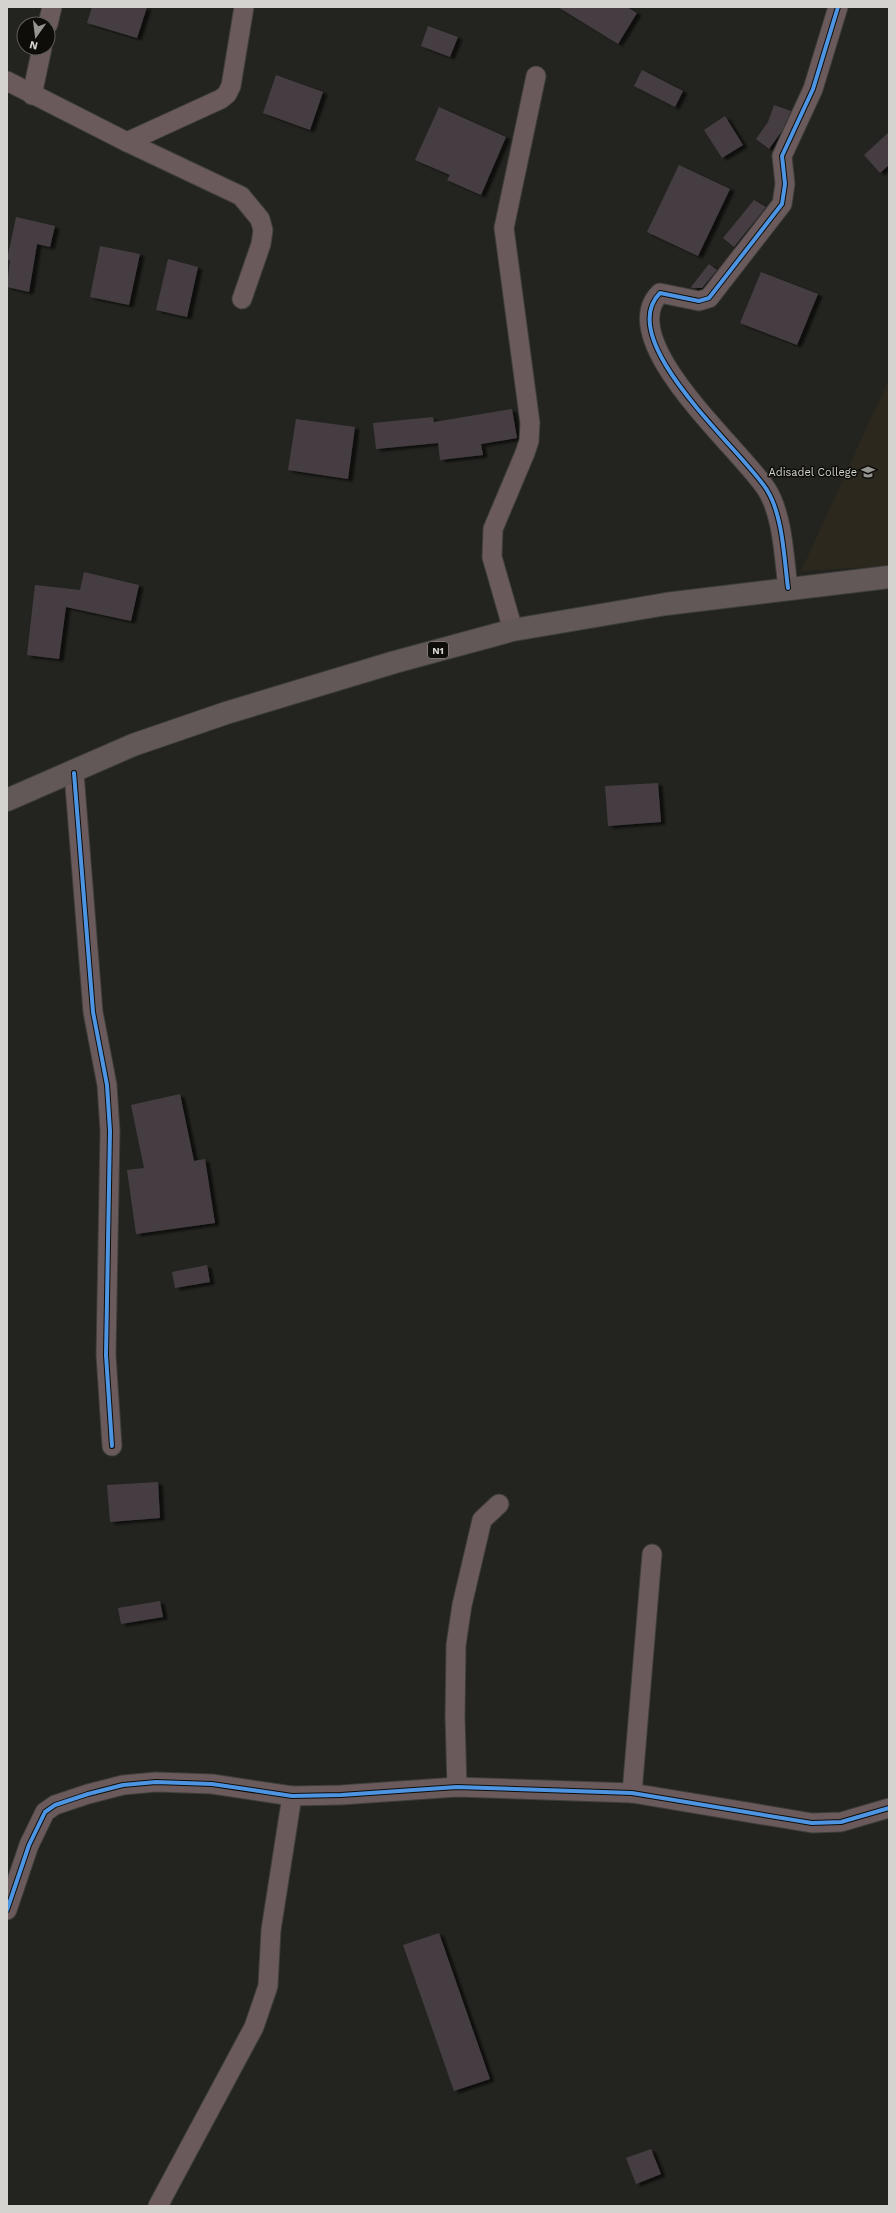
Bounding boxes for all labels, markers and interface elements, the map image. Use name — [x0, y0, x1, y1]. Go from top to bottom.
north arrow — [16, 16, 56, 56]
text: N — [28, 38, 39, 53]
school or university icon: Adisadel College — [860, 464, 876, 480]
place label: Adisadel College — [769, 466, 857, 479]
road number: N1 — [428, 642, 448, 658]

